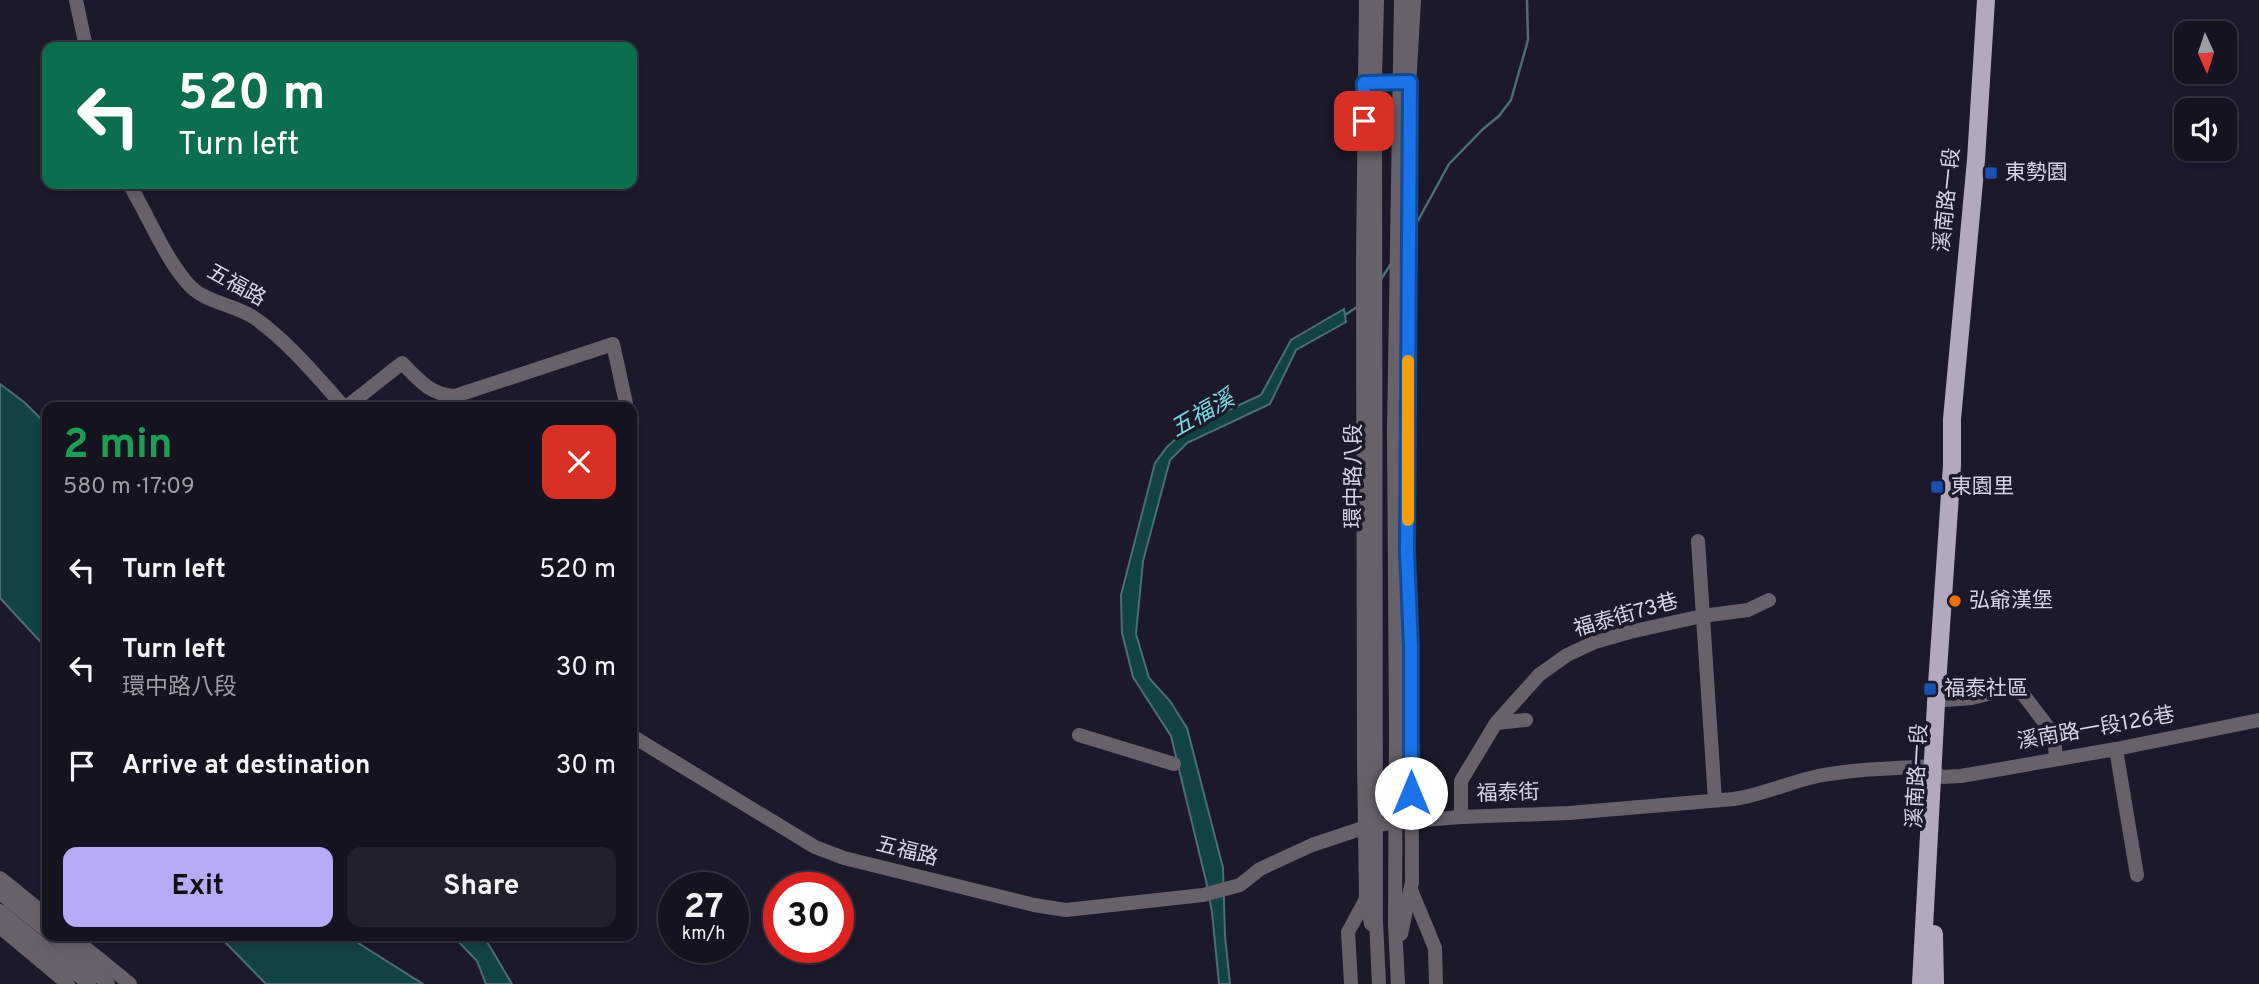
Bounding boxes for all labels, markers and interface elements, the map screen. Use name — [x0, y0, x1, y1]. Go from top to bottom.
north arrow — [2174, 21, 2236, 84]
map controls — [2174, 21, 2237, 161]
text: 520 m — [178, 65, 325, 127]
icon: left — [63, 70, 154, 161]
pin — [1334, 91, 1394, 151]
button: sound — [2174, 98, 2237, 161]
icon: arrive — [1345, 102, 1383, 140]
text: Turn left — [178, 126, 299, 166]
street label: 溪南路一段 — [1929, 146, 1967, 254]
place label: 東勢園 — [2005, 160, 2068, 187]
marker: 東勢園 — [1983, 165, 1999, 181]
street label: 五福路 — [202, 259, 270, 313]
water label: 五福溪 — [1166, 384, 1243, 445]
text: 2 min — [63, 420, 173, 473]
street label: 環中路八段 — [1341, 424, 1368, 529]
button: close — [542, 425, 616, 499]
text: 580 m · 17:09 — [63, 473, 195, 502]
place label: 東園里 — [1951, 474, 2014, 501]
marker: 東園里 — [1929, 479, 1945, 495]
icon: left — [63, 551, 101, 589]
text: Turn left — [122, 554, 226, 587]
text: 520 m — [539, 554, 616, 587]
street label: 福泰街73巷 — [1571, 588, 1681, 644]
place label: 弘爺漢堡 — [1969, 588, 2053, 615]
marker: 弘爺漢堡 — [1947, 593, 1963, 609]
text: Turn left — [122, 634, 226, 667]
icon: left — [63, 649, 101, 687]
text: 30 m — [556, 652, 616, 685]
text: 環中路八段 — [122, 674, 237, 703]
place label: 福泰社區 — [1944, 676, 2028, 703]
marker: 福泰社區 — [1922, 681, 1938, 697]
street label: 溪南路一段126巷 — [2015, 702, 2177, 756]
street label: 溪南路一段 — [1902, 723, 1934, 829]
icon: arrive — [63, 747, 101, 785]
text: Arrive at destination — [122, 750, 370, 783]
text: 30 m — [556, 750, 616, 783]
position arrow — [1374, 756, 1448, 830]
street label: 福泰街 — [1476, 779, 1540, 809]
street label: 五福路 — [873, 831, 941, 873]
button: Exit — [63, 847, 333, 927]
button: Share — [347, 847, 616, 927]
speed limit sign: 30 — [763, 872, 854, 963]
text: 27 — [684, 886, 723, 930]
text: km/h — [682, 923, 725, 946]

